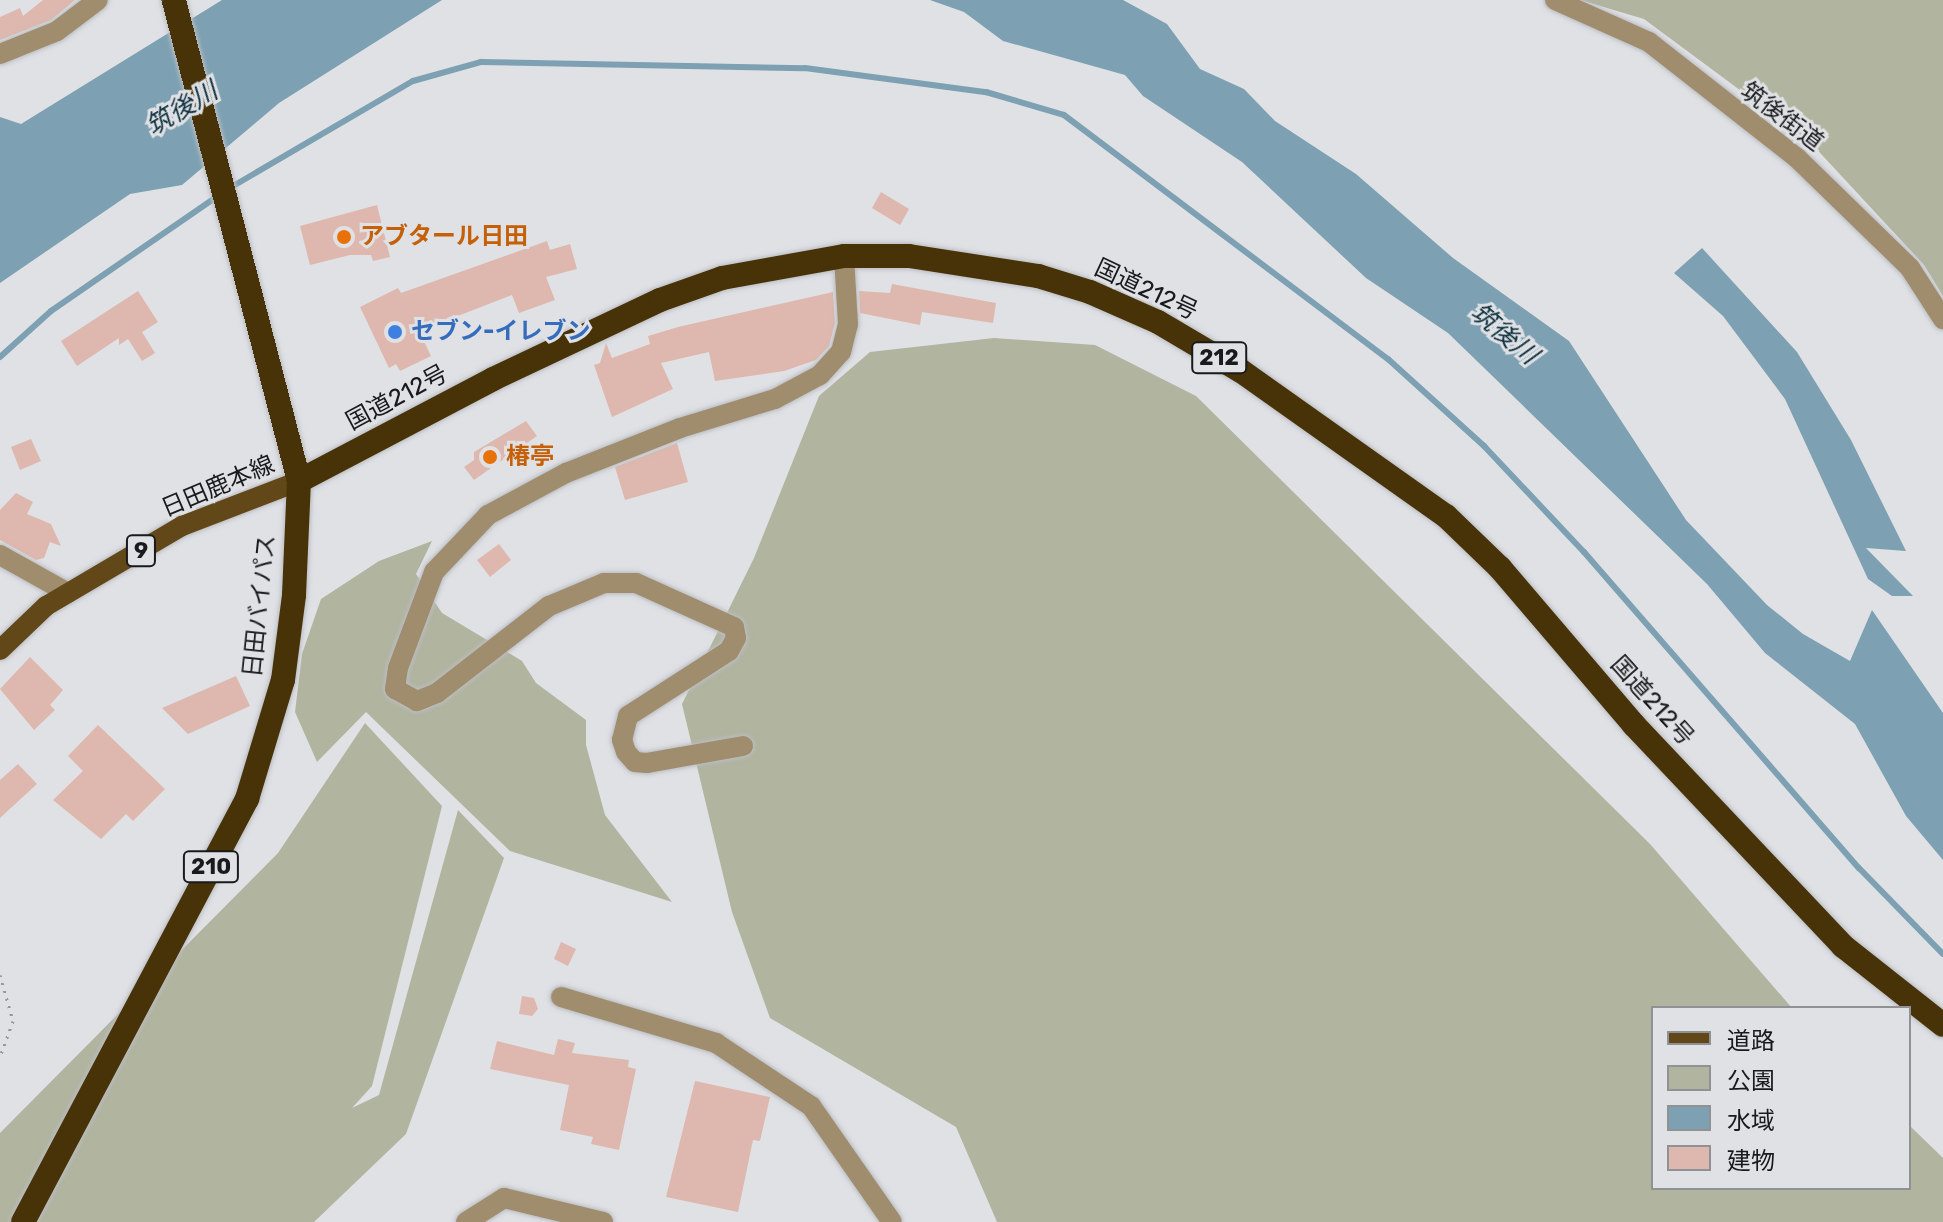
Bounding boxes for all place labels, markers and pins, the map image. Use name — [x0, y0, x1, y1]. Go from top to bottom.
place label: アブタール日田 — [360, 223, 528, 251]
marker: アブタール日田 — [335, 228, 353, 246]
place label: セブン-イレブン — [411, 318, 590, 346]
marker: セブン-イレブン — [386, 323, 404, 341]
place label: 椿亭 — [506, 443, 554, 471]
marker: 椿亭 — [481, 448, 499, 466]

